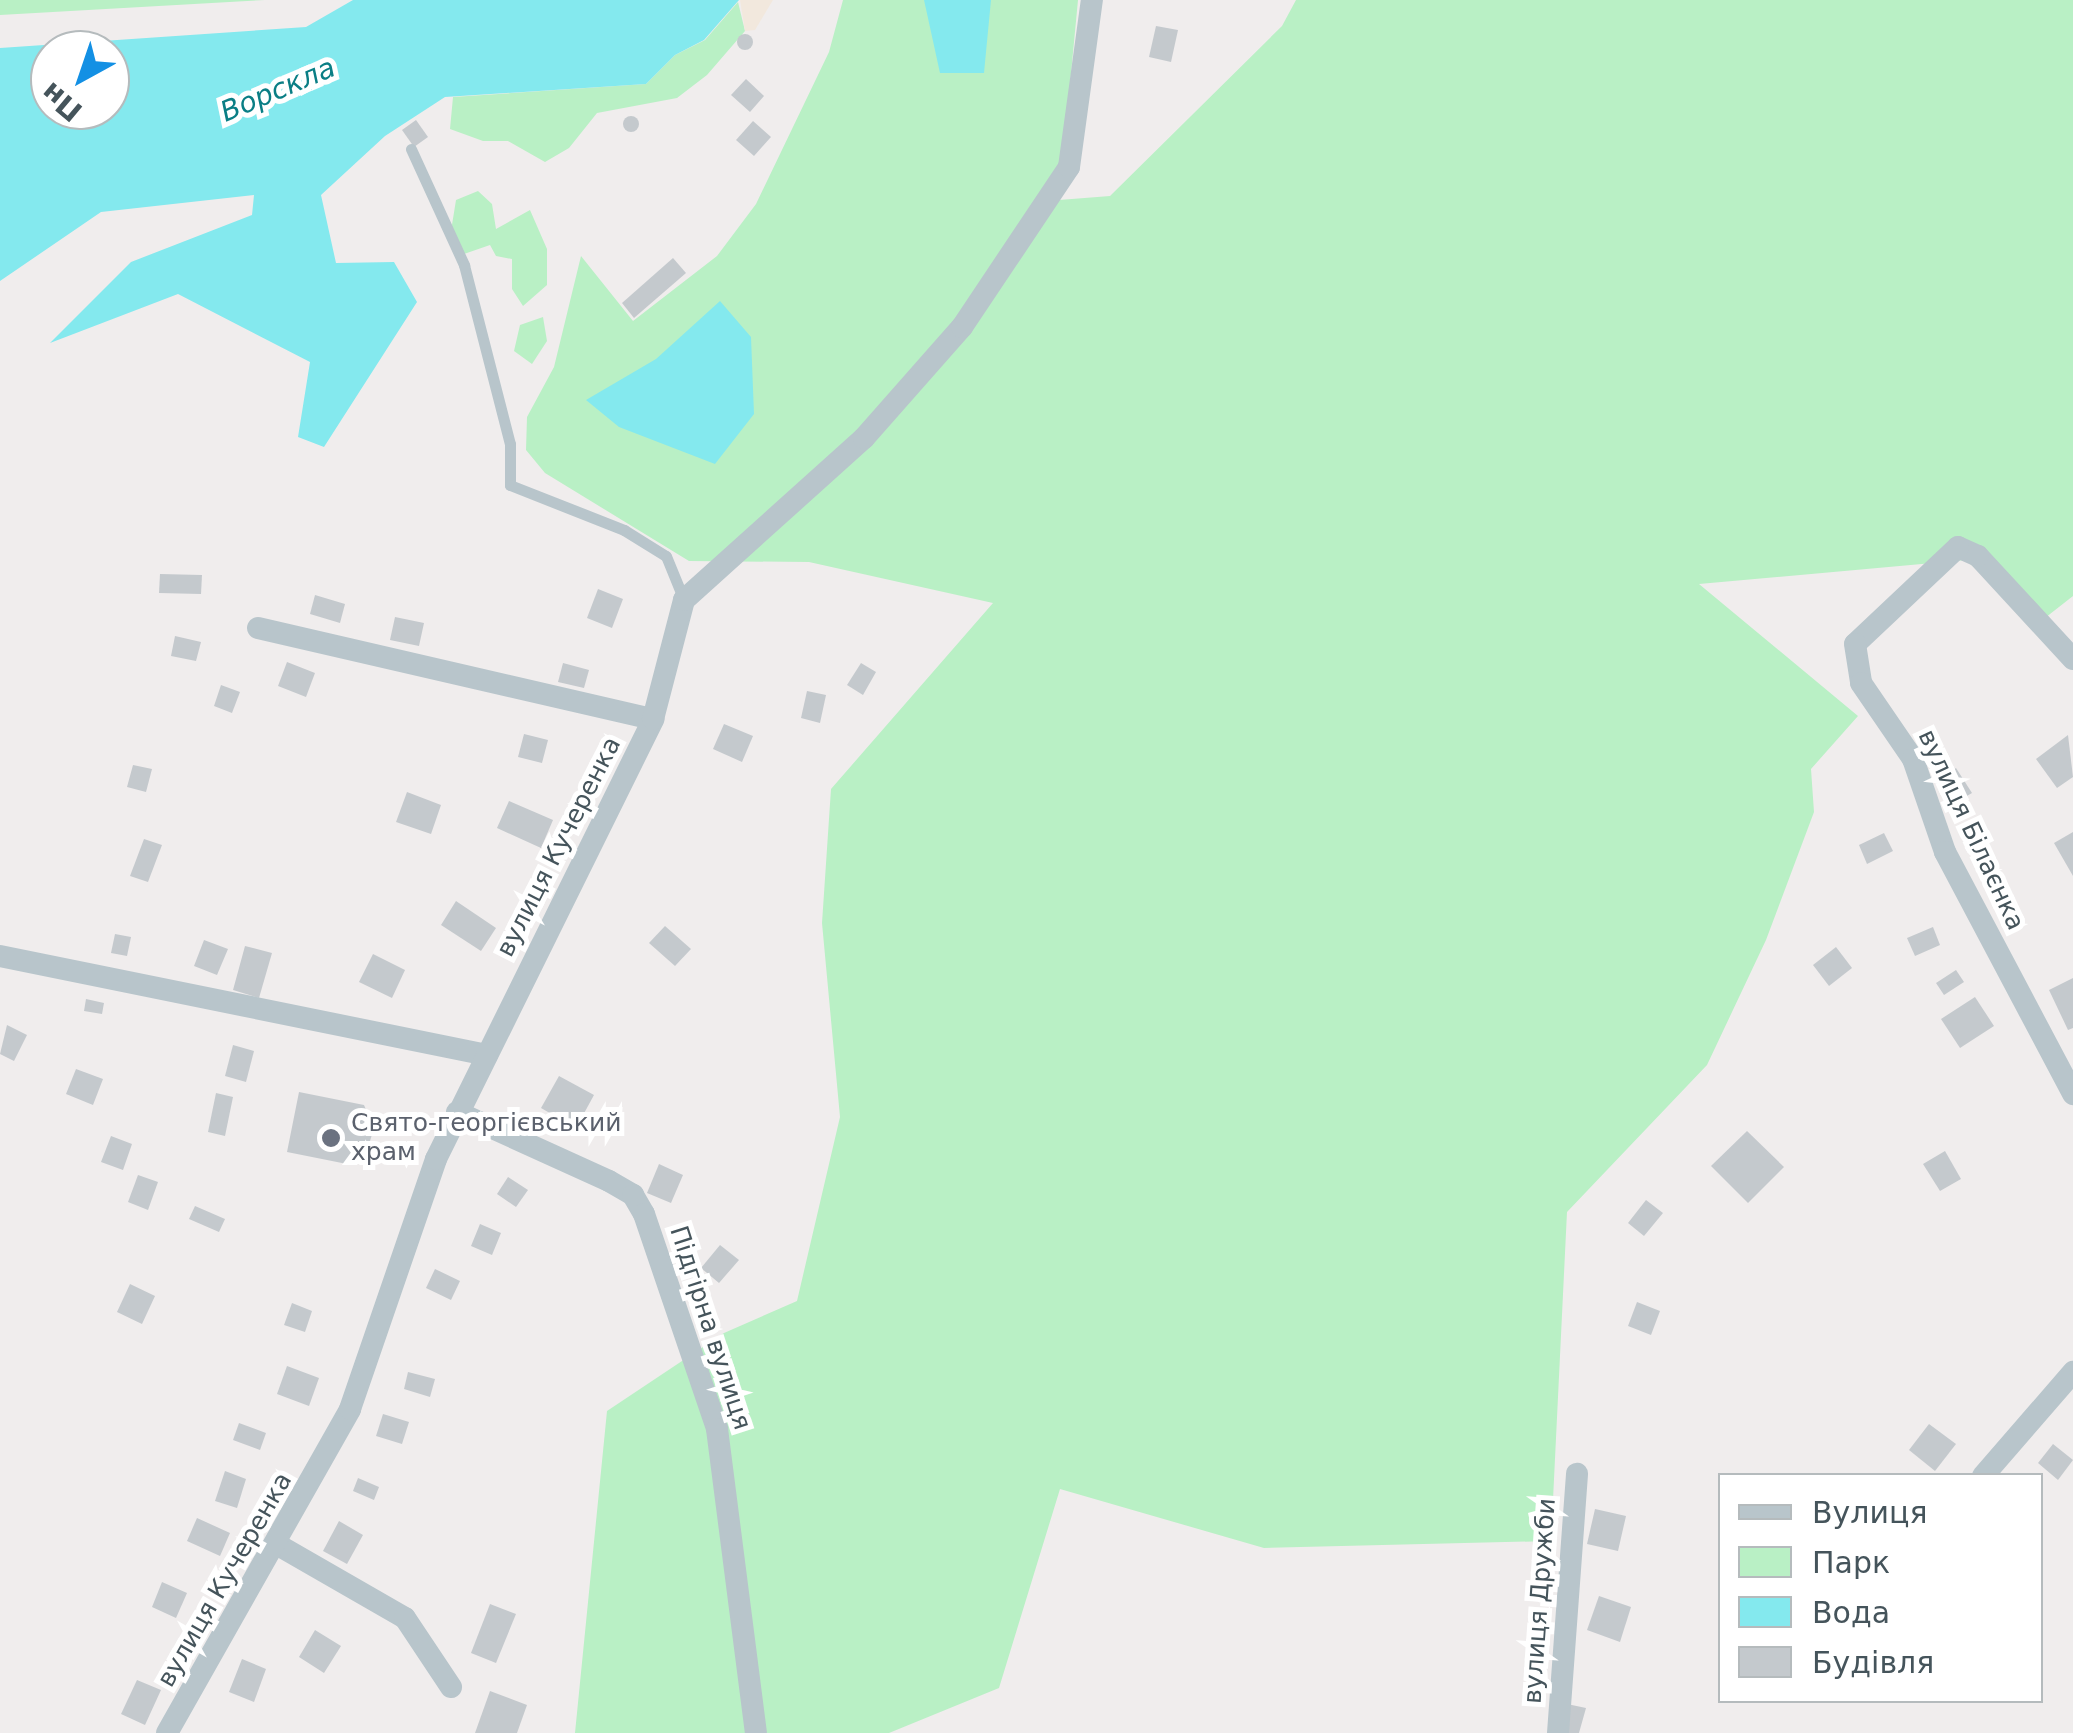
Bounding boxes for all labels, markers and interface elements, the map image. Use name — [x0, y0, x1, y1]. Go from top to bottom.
north arrow — [30, 30, 130, 130]
water label: Ворскла — [216, 51, 340, 129]
text: Пн — [35, 75, 89, 128]
street label: вулиця Білаєнка — [1911, 725, 2031, 935]
street label: вулиця Кучеренка — [491, 732, 627, 962]
place label: Свято-георгієвський храм — [351, 1109, 621, 1168]
marker: Свято-георгієвський храм — [320, 1127, 342, 1149]
street label: Підгірна вулиця — [663, 1222, 757, 1434]
street label: вулиця Кучеренка — [151, 1468, 299, 1692]
legend — [1718, 1473, 2043, 1703]
text: Вулиця — [1812, 1495, 1927, 1530]
street label: вулиця Дружби — [1518, 1497, 1562, 1705]
text: Парк — [1812, 1545, 1890, 1580]
text: Вода — [1812, 1595, 1890, 1630]
text: Будівля — [1812, 1645, 1934, 1680]

